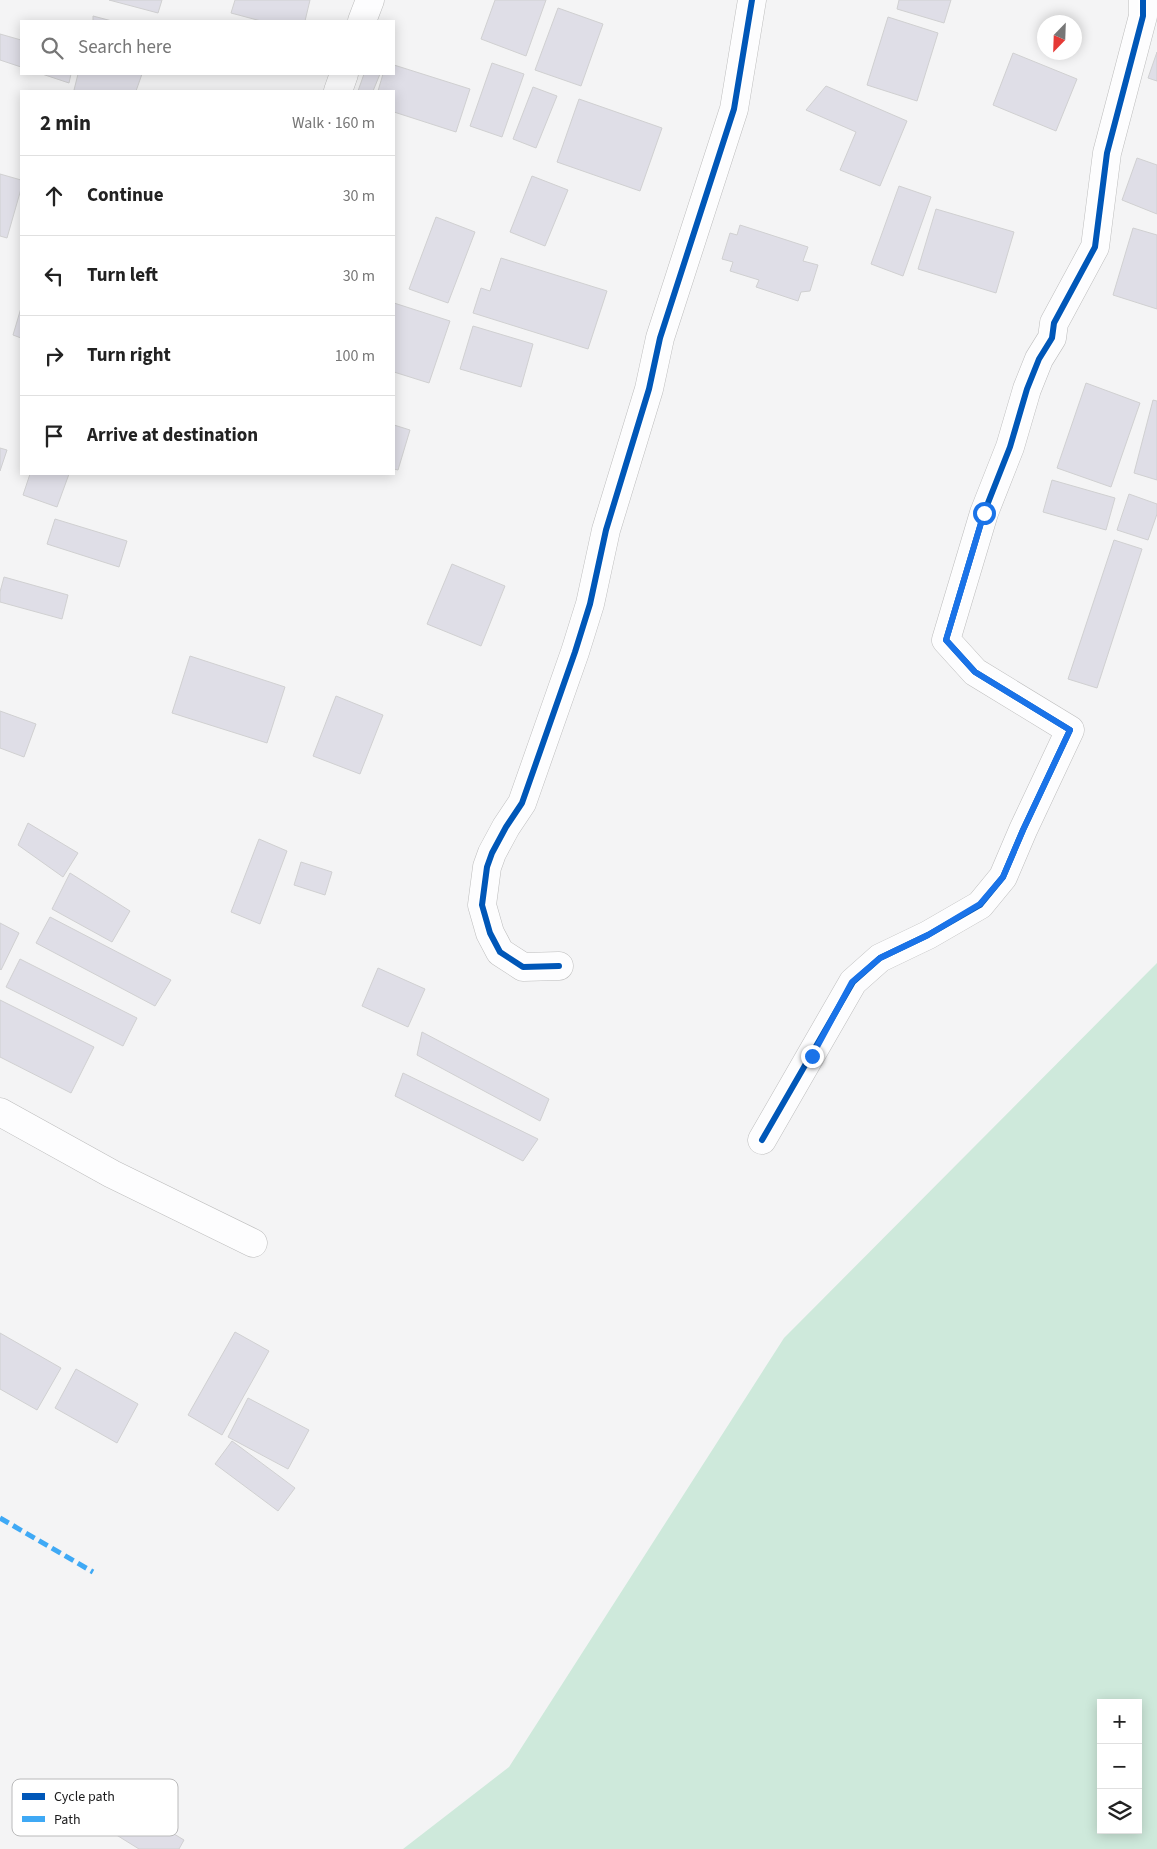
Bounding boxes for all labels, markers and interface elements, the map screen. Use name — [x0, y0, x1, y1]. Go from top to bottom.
north arrow — [1037, 15, 1082, 60]
search box — [20, 20, 395, 75]
icon: search — [38, 34, 66, 62]
text: Search here — [78, 34, 172, 61]
text: 2 min — [40, 108, 91, 138]
text: Walk · 160 m — [292, 112, 375, 134]
icon: ahead — [40, 182, 68, 210]
text: Continue — [87, 182, 164, 209]
text: 30 m — [343, 185, 375, 207]
icon: left — [40, 262, 68, 290]
text: Turn left — [87, 262, 158, 289]
text: 30 m — [343, 265, 375, 287]
icon: right — [40, 342, 68, 370]
text: Turn right — [87, 342, 171, 369]
text: 100 m — [335, 345, 375, 367]
icon: arrive — [40, 422, 68, 450]
text: Arrive at destination — [87, 422, 258, 449]
route start — [973, 502, 996, 525]
route end — [801, 1045, 824, 1068]
map controls — [1097, 1699, 1142, 1834]
button: + — [1097, 1699, 1142, 1744]
button: − — [1097, 1744, 1142, 1789]
legend — [12, 1779, 178, 1836]
text: Cycle path — [54, 1787, 115, 1807]
button: layers — [1097, 1789, 1142, 1834]
text: Path — [54, 1810, 81, 1830]

